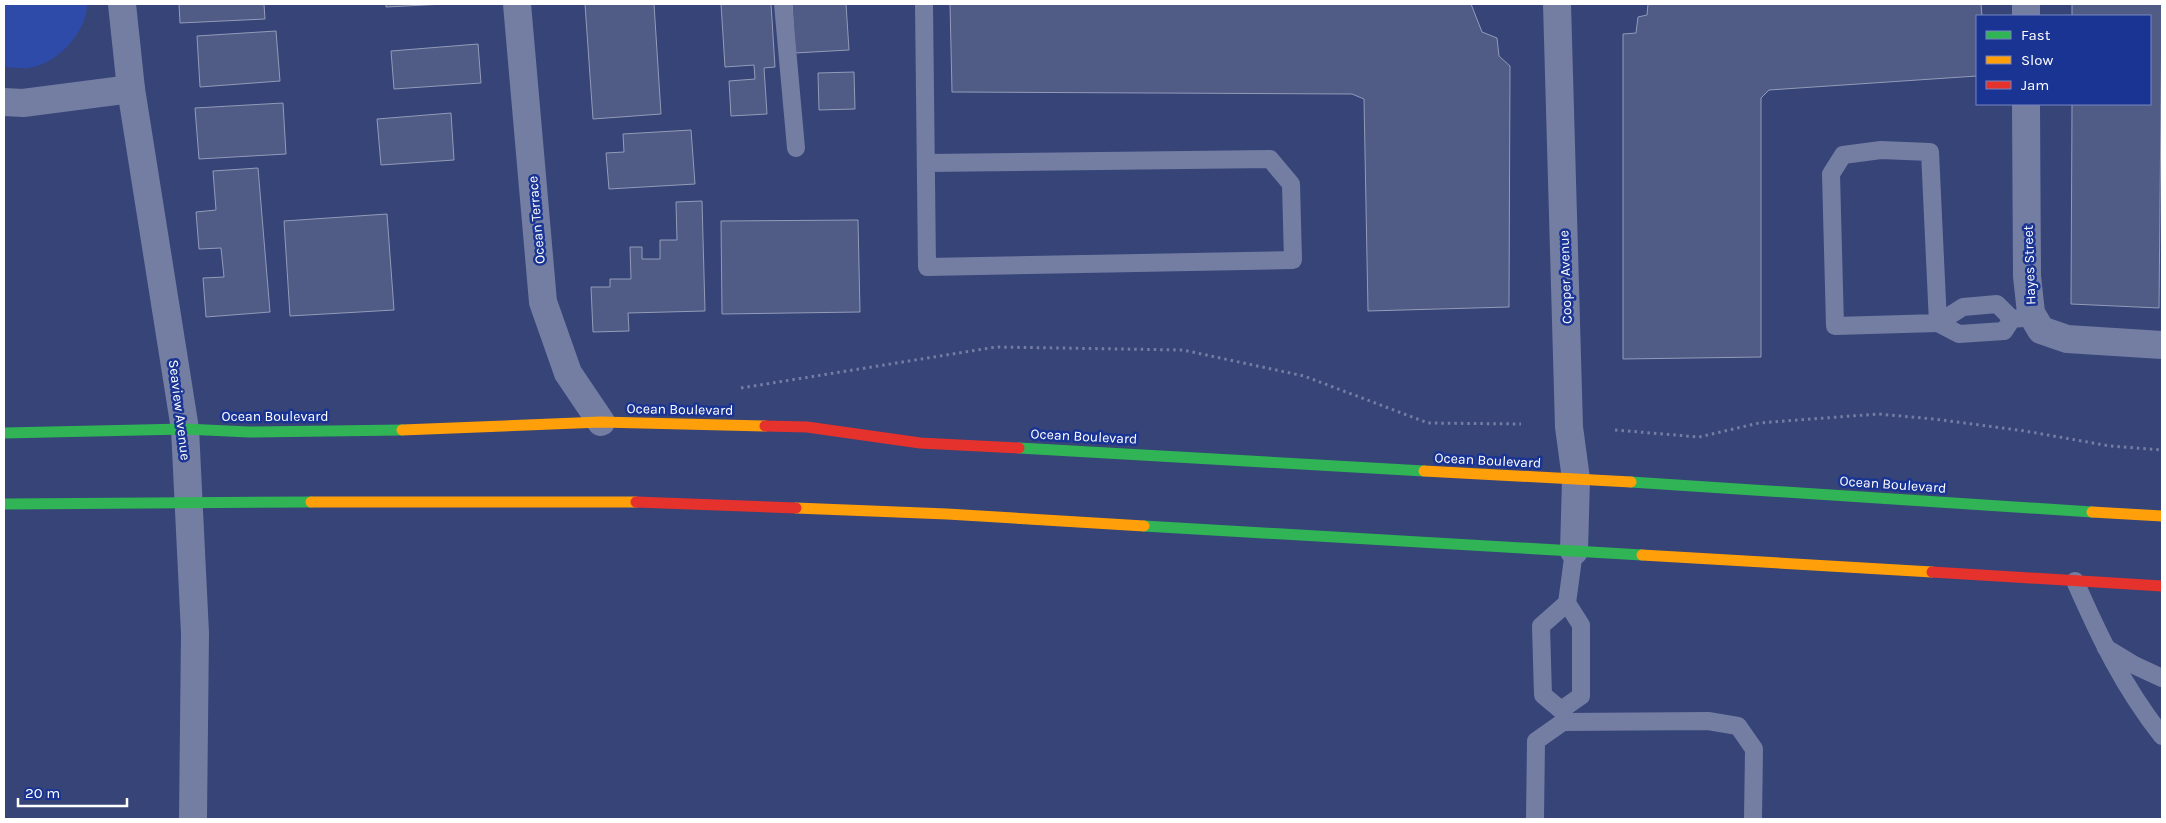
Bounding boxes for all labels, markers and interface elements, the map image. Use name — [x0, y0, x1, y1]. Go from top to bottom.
legend — [1976, 15, 2151, 105]
text: Fast — [2021, 26, 2051, 44]
text: Slow — [2021, 51, 2053, 69]
text: Jam — [2021, 76, 2049, 94]
street label: Ocean Terrace — [524, 175, 549, 265]
street label: Hayes Street — [2020, 225, 2039, 305]
street label: Cooper Avenue — [1555, 230, 1576, 324]
street label: Seaview Avenue — [165, 359, 194, 461]
street label: Ocean Boulevard — [626, 400, 734, 419]
street label: Ocean Boulevard — [222, 408, 328, 425]
street label: Ocean Boulevard — [1030, 425, 1138, 448]
street label: Ocean Boulevard — [1434, 449, 1542, 472]
street label: Ocean Boulevard — [1839, 472, 1947, 497]
scale bar — [18, 776, 126, 808]
text: 20 m — [25, 784, 60, 802]

